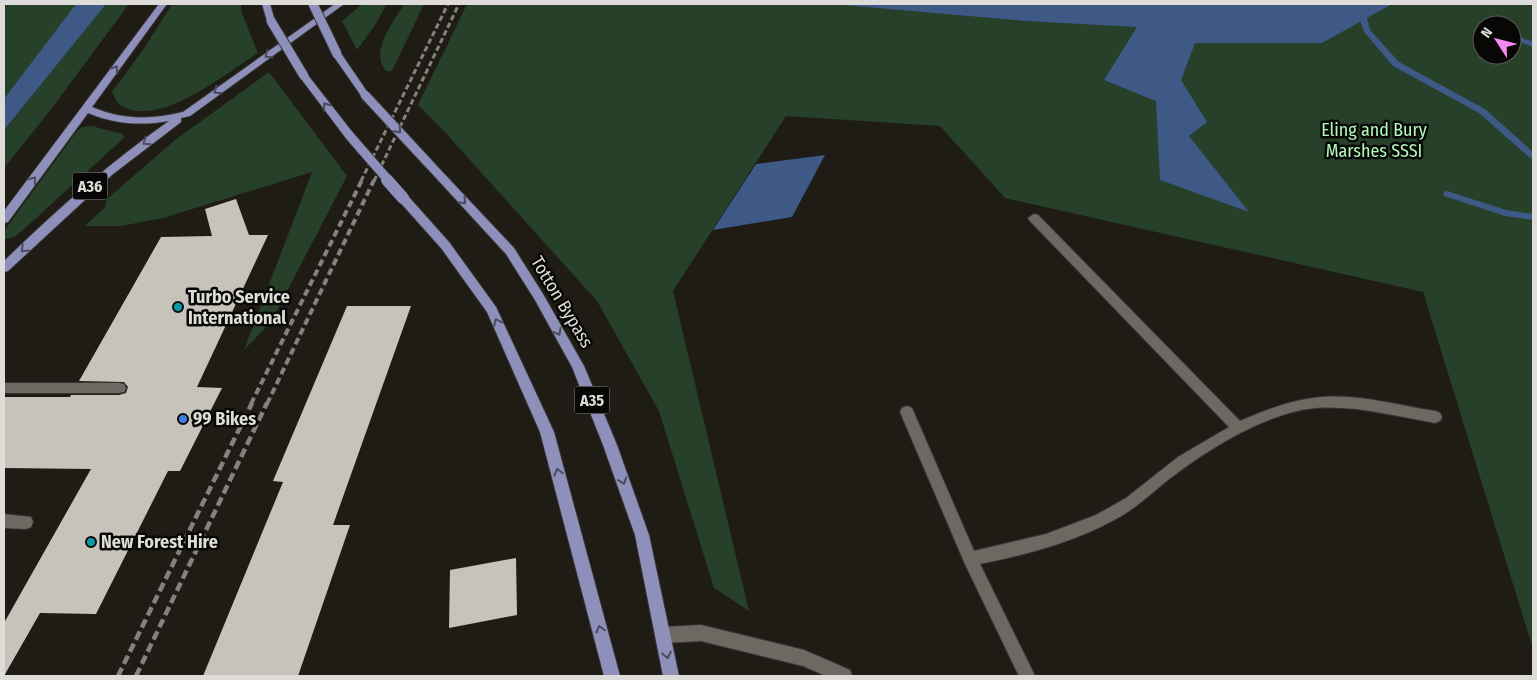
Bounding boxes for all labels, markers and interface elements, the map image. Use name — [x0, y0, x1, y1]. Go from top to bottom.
north arrow — [1472, 15, 1522, 65]
text: N — [1478, 24, 1496, 41]
one-way arrow — [264, 49, 274, 58]
one-way arrow — [109, 65, 118, 74]
one-way arrow — [213, 85, 223, 94]
one-way arrow — [323, 102, 332, 112]
park label: Eling and Bury Marshes SSSI — [1321, 119, 1427, 162]
one-way arrow — [392, 124, 401, 133]
one-way arrow — [142, 136, 151, 145]
road number: A36 — [72, 172, 108, 200]
one-way arrow — [27, 176, 36, 186]
one-way arrow — [457, 196, 466, 205]
one-way arrow — [20, 243, 29, 252]
street label: Totton Bypass — [526, 252, 598, 352]
place label: Turbo Service International — [188, 286, 290, 329]
marker: Turbo Service International — [172, 301, 184, 313]
one-way arrow — [493, 318, 504, 327]
one-way arrow — [552, 327, 562, 336]
road number: A35 — [574, 386, 610, 414]
place label: 99 Bikes — [193, 408, 256, 430]
marker: 99 Bikes — [177, 413, 189, 425]
one-way arrow — [554, 468, 564, 477]
one-way arrow — [617, 476, 627, 485]
place label: New Forest Hire — [101, 531, 218, 553]
marker: New Forest Hire — [85, 536, 97, 548]
one-way arrow — [595, 625, 606, 634]
one-way arrow — [661, 650, 672, 659]

